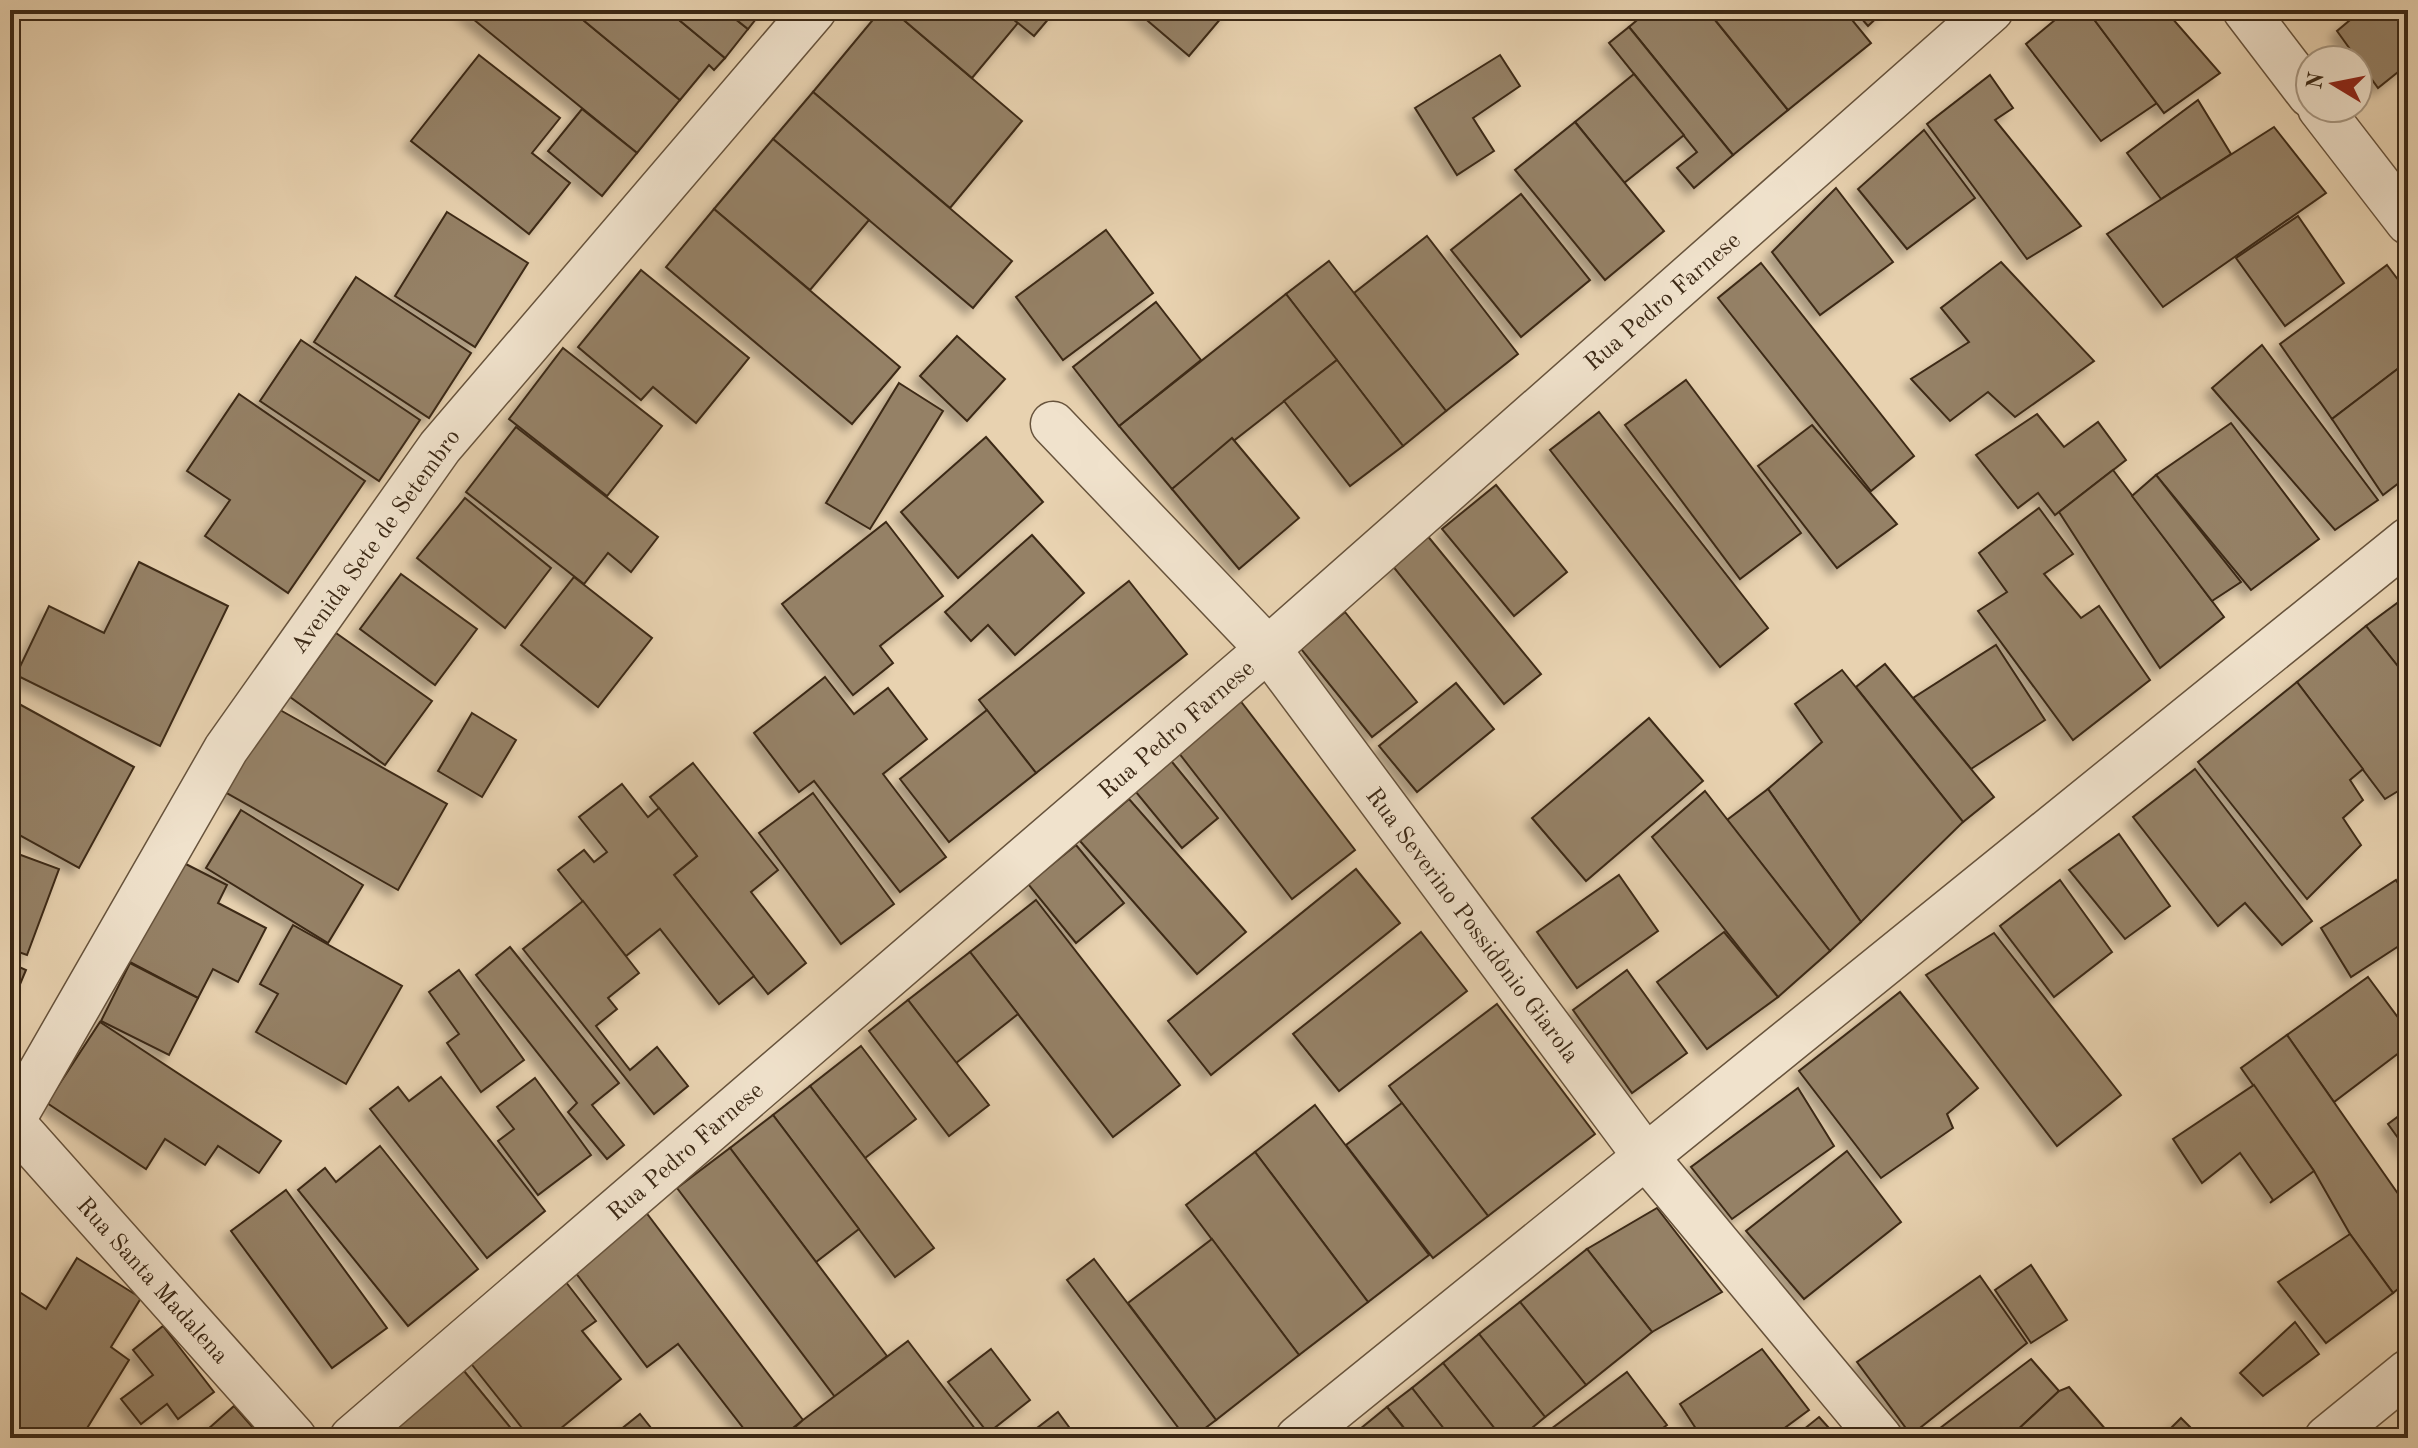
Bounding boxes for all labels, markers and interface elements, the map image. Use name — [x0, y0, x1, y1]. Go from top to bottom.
north arrow — [2294, 44, 2374, 124]
text: N — [2304, 71, 2329, 91]
street label: Rua Pedro Farnese — [1581, 229, 1746, 376]
street label: Avenida Sete de Setembro — [287, 426, 466, 659]
street label: Rua Pedro Farnese — [1095, 657, 1260, 804]
street label: Rua Severino Possidônio Giarola — [1360, 784, 1583, 1068]
street label: Rua Pedro Farnese — [604, 1079, 769, 1226]
street label: Rua Santa Madalena — [71, 1194, 232, 1369]

